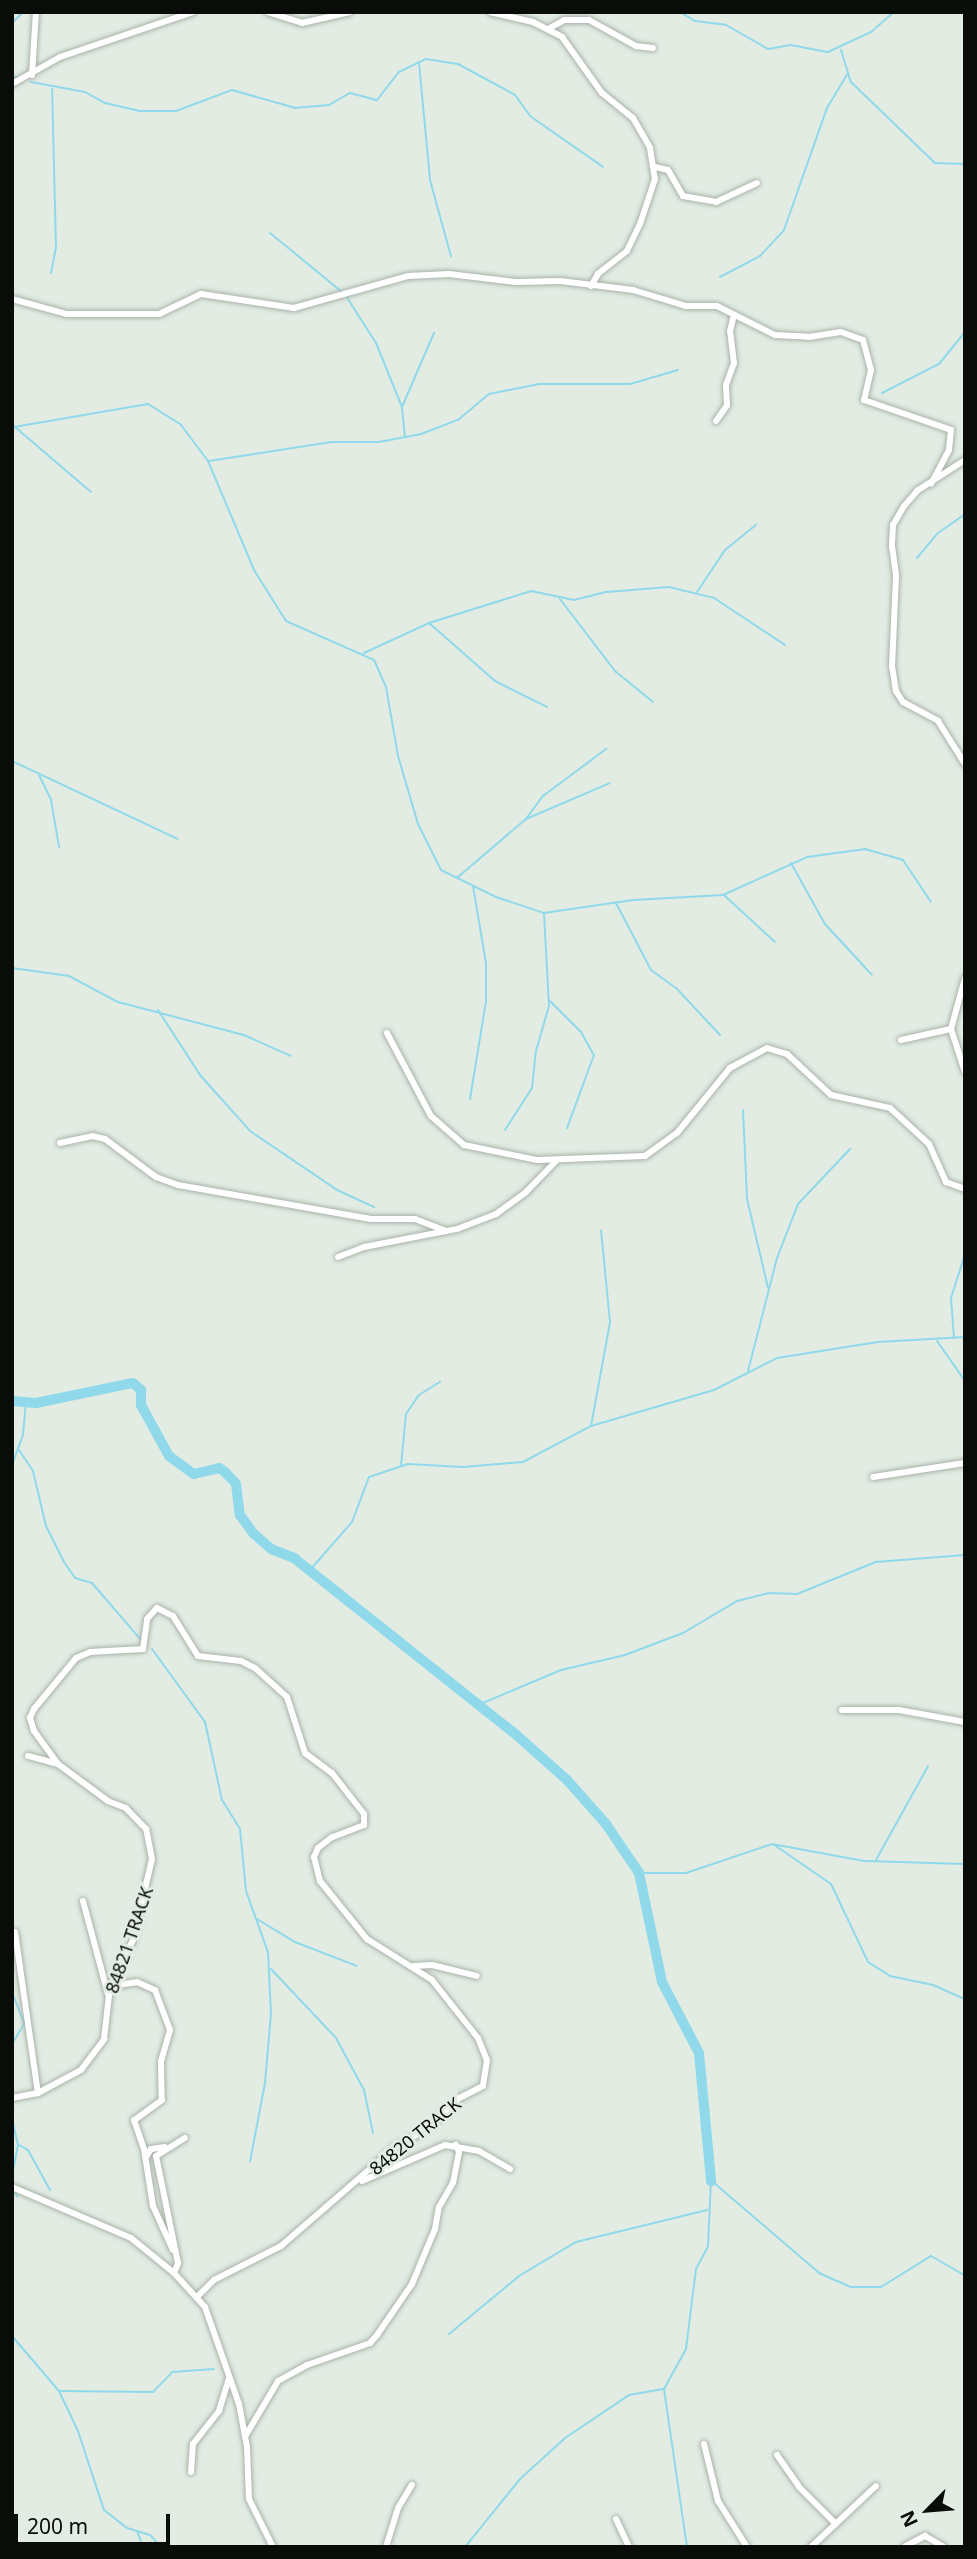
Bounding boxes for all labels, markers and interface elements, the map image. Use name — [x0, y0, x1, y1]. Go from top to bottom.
street label: 84821 TRACK — [101, 1884, 157, 1996]
street label: 84820 TRACK — [365, 2093, 465, 2179]
north arrow — [893, 2475, 963, 2545]
scale bar — [18, 2500, 173, 2544]
text: N — [894, 2506, 924, 2531]
text: 200 m — [27, 2512, 88, 2540]

